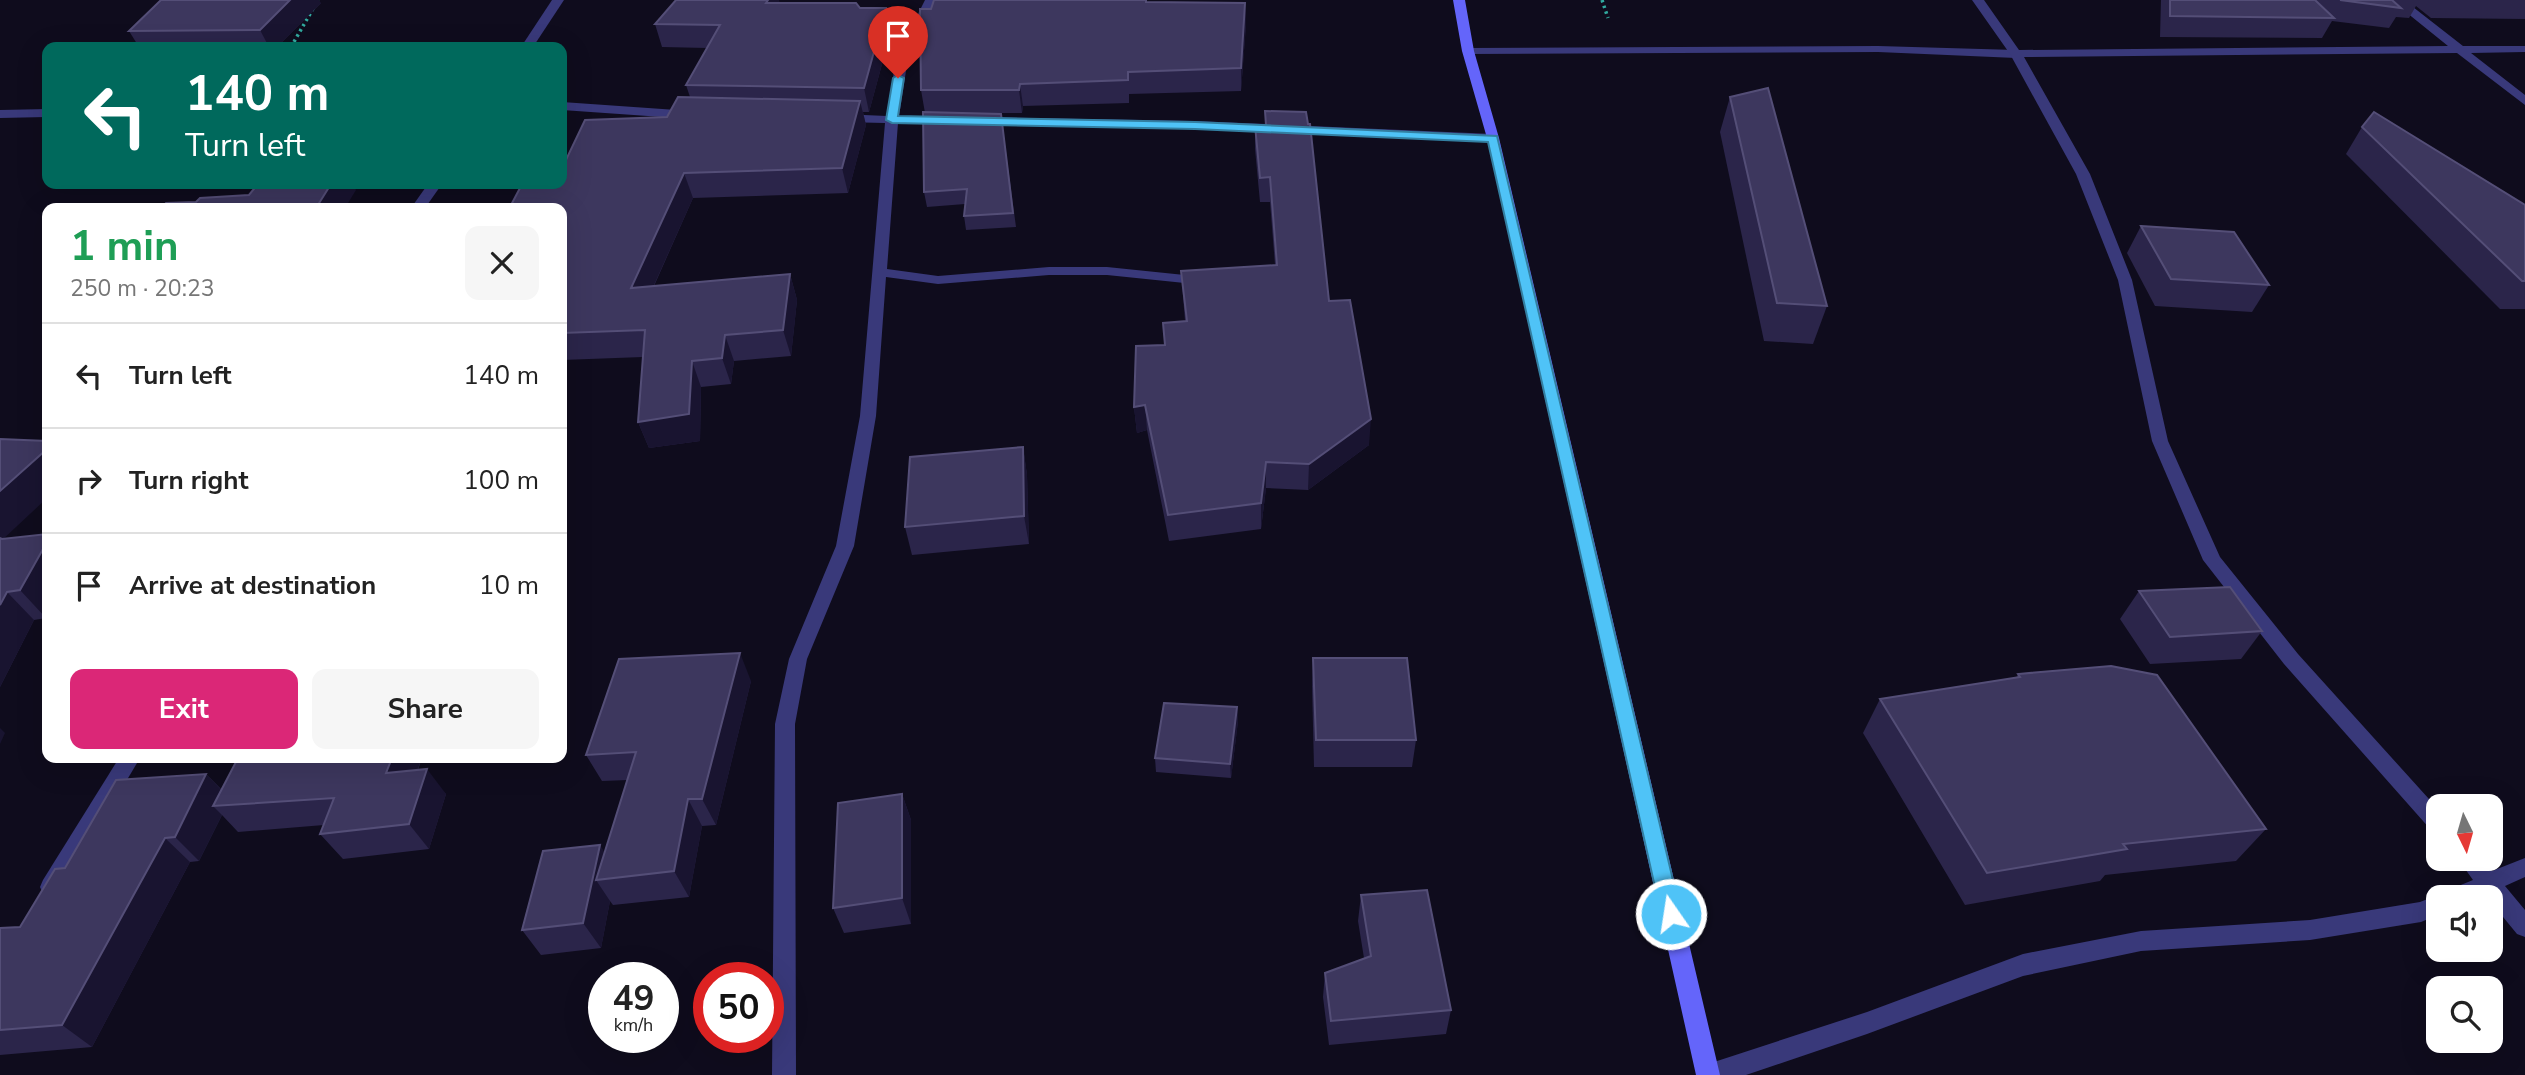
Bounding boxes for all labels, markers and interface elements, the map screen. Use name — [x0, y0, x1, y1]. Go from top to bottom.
pin — [868, 6, 928, 78]
icon: arrive — [879, 17, 917, 55]
text: 140 m — [185, 60, 329, 127]
icon: left — [70, 70, 161, 161]
text: Turn left — [185, 124, 305, 167]
text: 1 min — [70, 218, 179, 275]
button: close — [465, 226, 539, 300]
text: 250 m · 20:23 — [70, 273, 215, 304]
icon: left — [70, 357, 108, 395]
text: Turn left — [129, 358, 232, 393]
text: 140 m — [463, 358, 539, 393]
icon: right — [70, 462, 108, 500]
text: Turn right — [129, 463, 248, 498]
text: 100 m — [463, 463, 539, 498]
icon: arrive — [70, 567, 108, 605]
text: Arrive at destination — [129, 568, 376, 603]
text: 10 m — [479, 568, 539, 603]
button: Exit — [70, 669, 298, 749]
button: Share — [312, 669, 539, 749]
north arrow — [2426, 794, 2502, 872]
map controls — [2426, 794, 2503, 1053]
position arrow — [1634, 877, 1708, 951]
button: sound — [2426, 885, 2503, 962]
speed limit sign: 50 — [693, 962, 784, 1053]
text: 49 — [612, 975, 655, 1022]
button: search — [2426, 976, 2503, 1053]
text: km/h — [614, 1013, 653, 1037]

